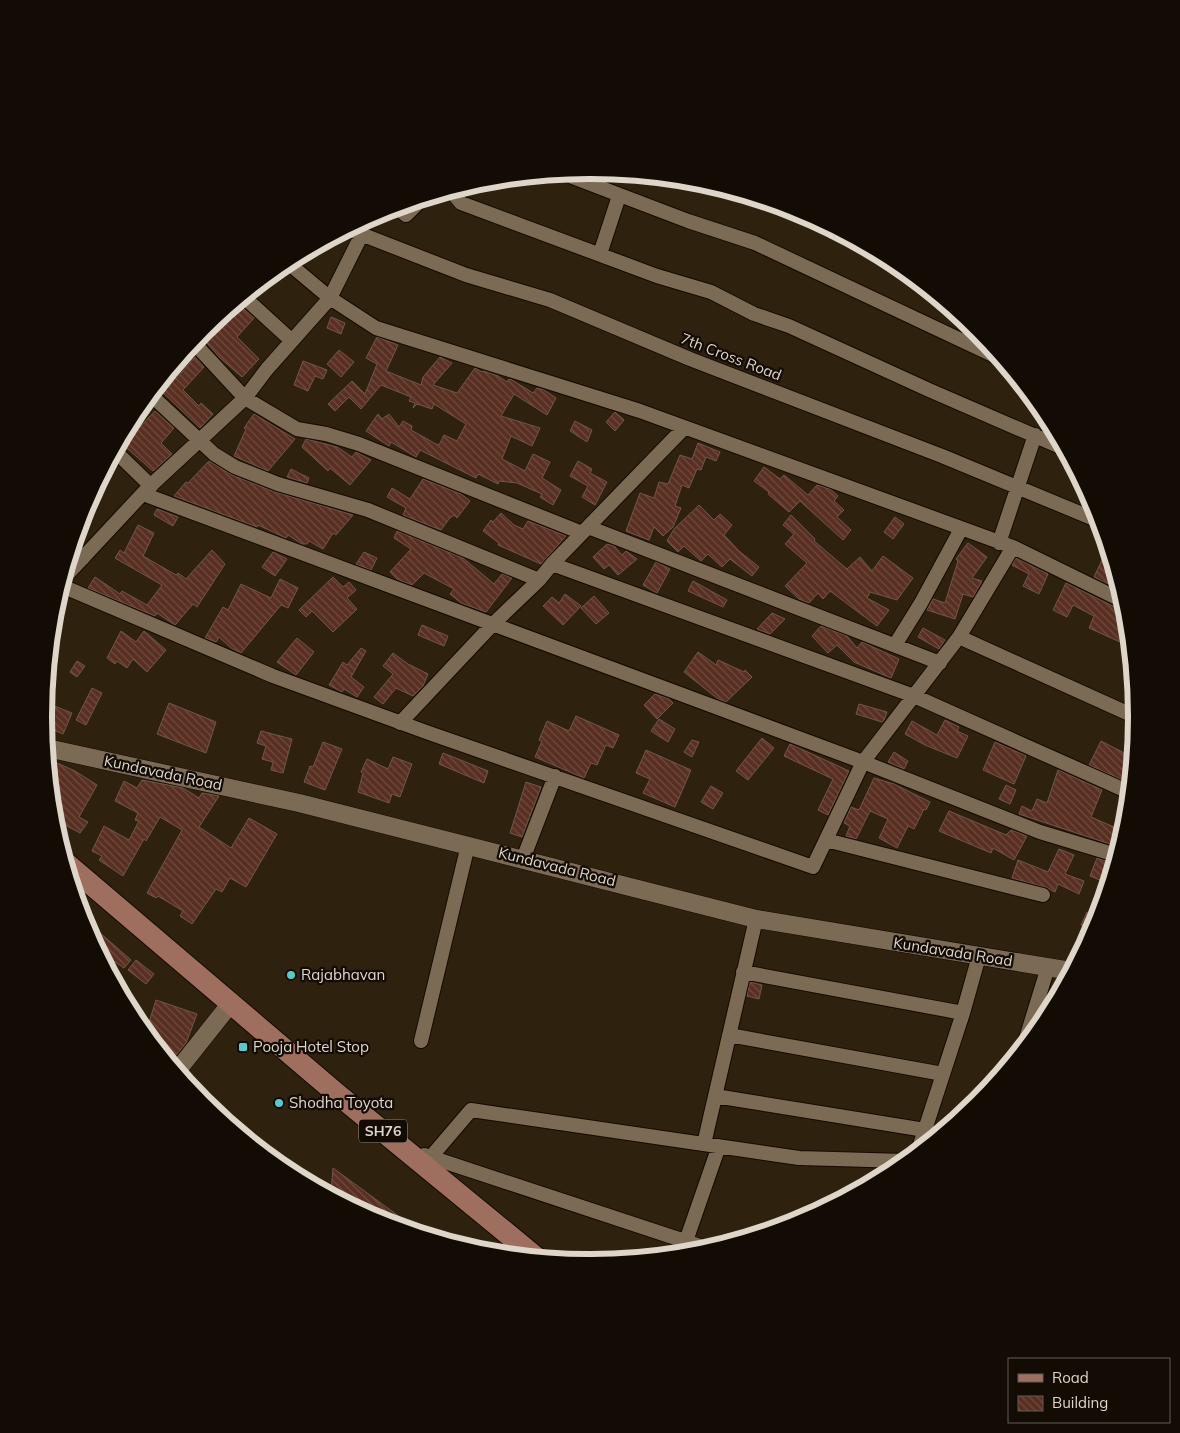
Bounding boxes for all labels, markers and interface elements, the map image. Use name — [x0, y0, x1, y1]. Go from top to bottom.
street label: 7th Cross Road — [678, 329, 784, 385]
street label: Kundavada Road — [102, 751, 224, 794]
street label: Kundavada Road — [496, 843, 618, 890]
street label: Kundavada Road — [892, 933, 1014, 970]
place label: Rajabhavan — [301, 965, 385, 984]
marker: Rajabhavan — [285, 969, 297, 981]
place label: Pooja Hotel Stop — [253, 1037, 369, 1056]
marker: Pooja Hotel Stop — [237, 1041, 249, 1053]
place label: Shodha Toyota — [289, 1093, 393, 1112]
marker: Shodha Toyota — [273, 1097, 285, 1109]
road number: SH76 — [359, 1120, 407, 1142]
legend — [1008, 1358, 1170, 1423]
text: Road — [1052, 1368, 1089, 1387]
text: Building — [1052, 1393, 1108, 1412]

